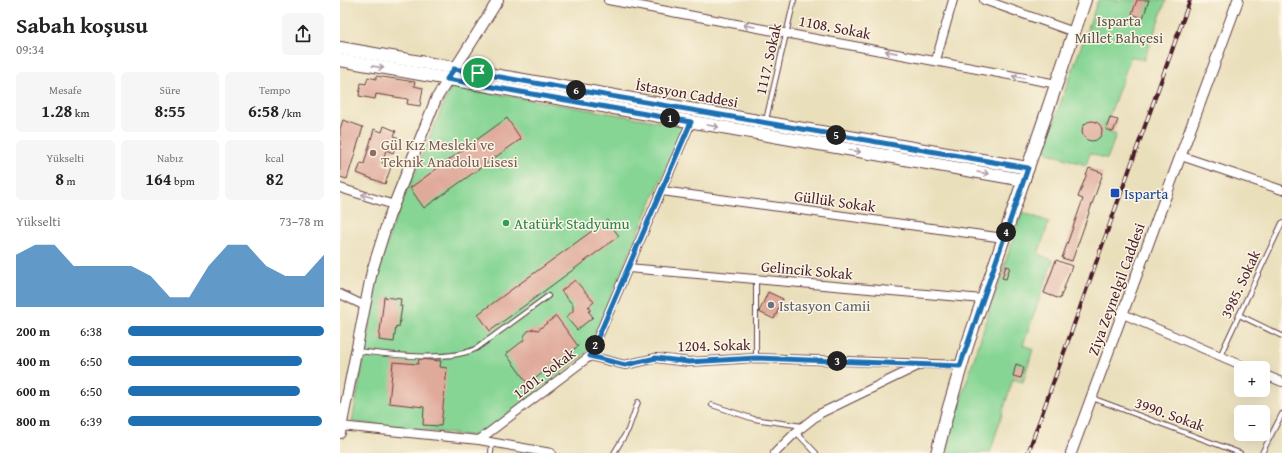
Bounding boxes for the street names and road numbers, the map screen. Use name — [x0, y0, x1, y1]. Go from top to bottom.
street label: 1108. Sokak — [797, 10, 873, 44]
street label: 1117. Sokak — [750, 21, 787, 97]
street label: İstasyon Caddesi — [634, 74, 740, 112]
street label: Güllük Sokak — [793, 185, 877, 217]
street label: Ziya Zeynelgil Caddesi — [1082, 220, 1150, 358]
street label: 3985. Sokak — [1215, 246, 1265, 322]
street label: Gelincik Sokak — [760, 256, 854, 284]
street label: 1204. Sokak — [677, 334, 751, 356]
street label: 1201. Sokak — [508, 342, 580, 403]
street label: 3990. Sokak — [1132, 392, 1208, 437]

